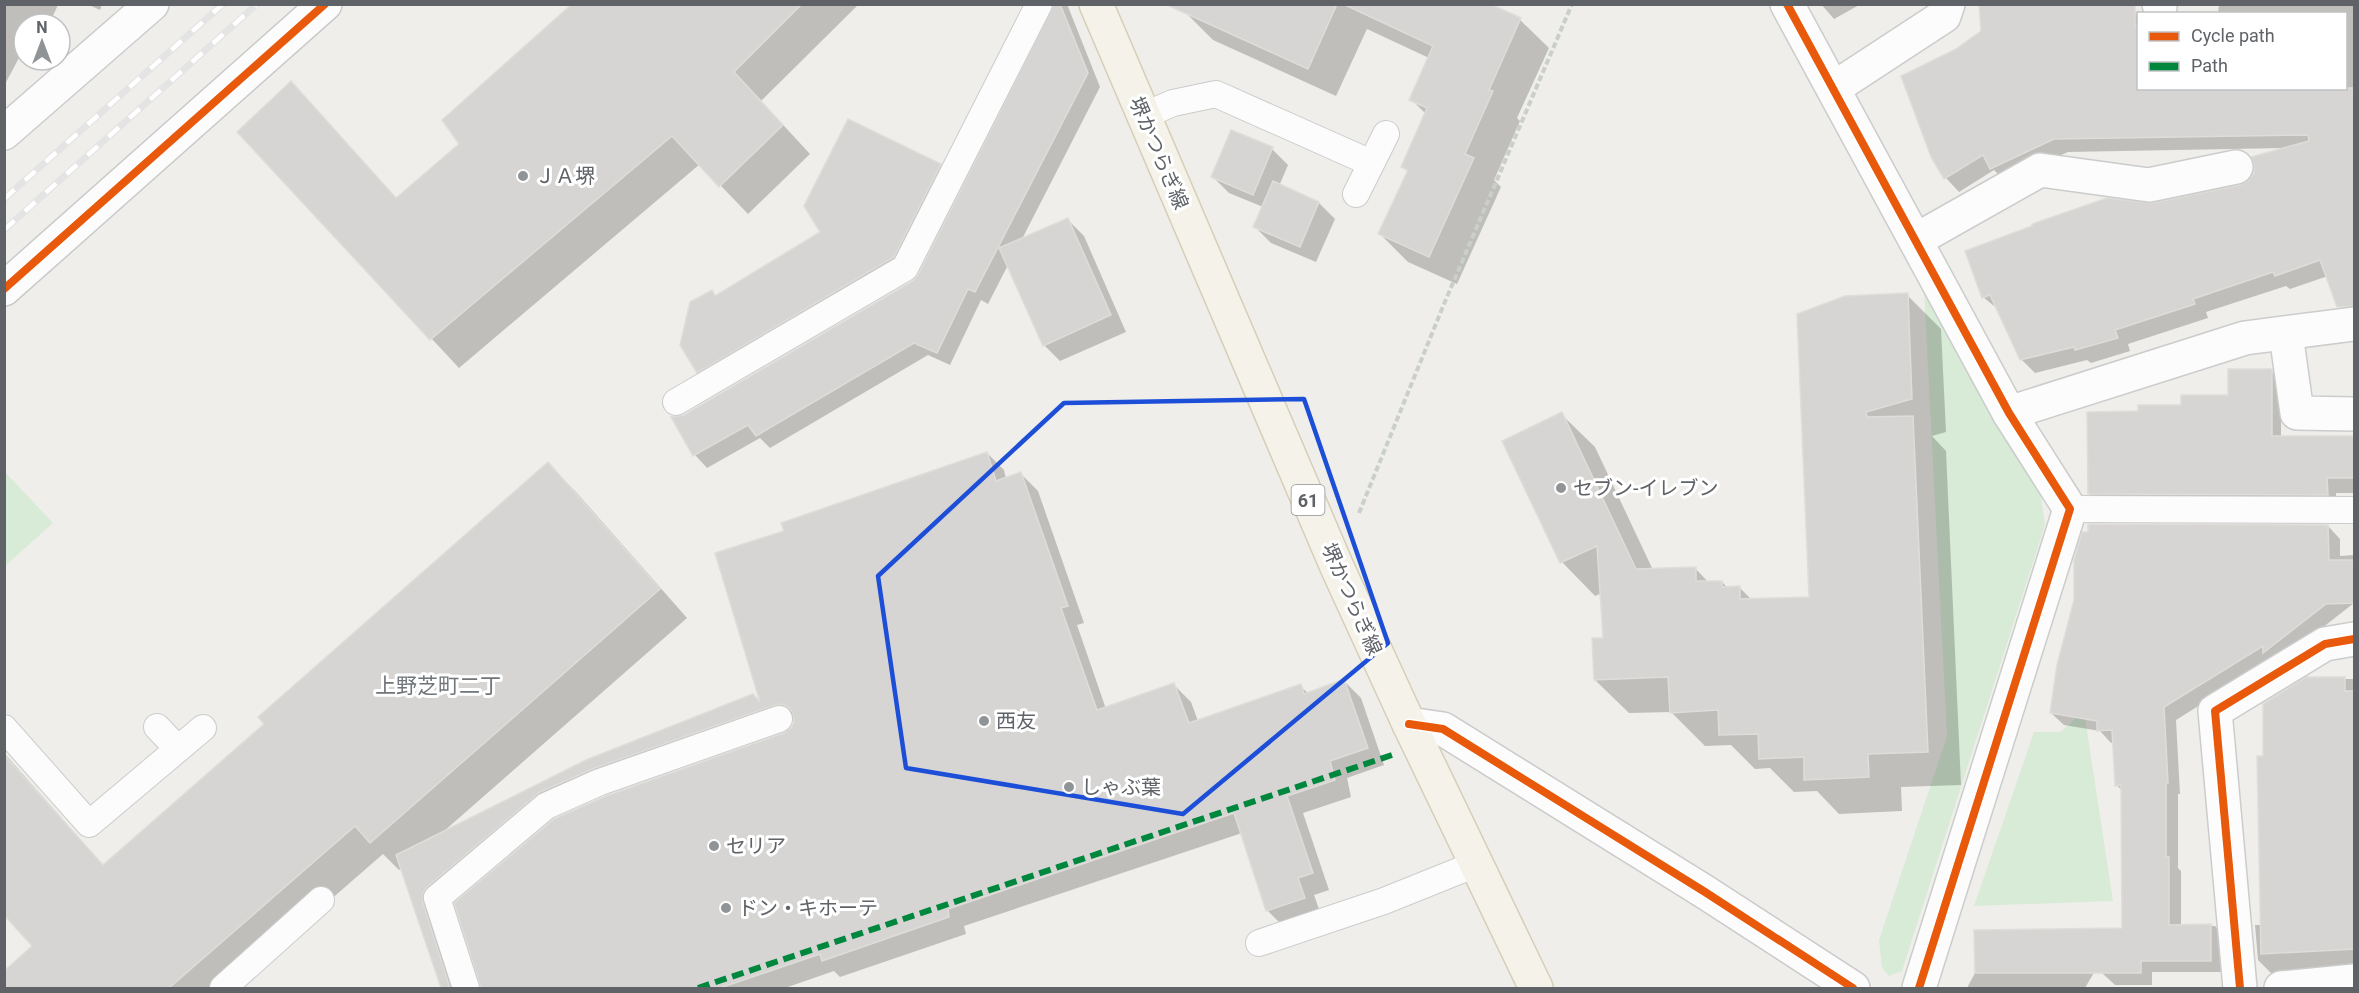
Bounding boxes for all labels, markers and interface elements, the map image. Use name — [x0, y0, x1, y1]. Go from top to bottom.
north arrow — [12, 12, 72, 72]
legend — [2137, 12, 2347, 90]
text: N — [36, 18, 48, 37]
text: Cycle path — [2191, 25, 2275, 46]
text: Path — [2191, 55, 2228, 76]
street label: 堺かつらぎ線 — [1125, 93, 1193, 213]
place label: ＪＡ堺 — [535, 164, 595, 188]
marker: ＪＡ堺 — [516, 169, 530, 183]
place label: セブン-イレブン — [1573, 476, 1719, 500]
marker: セブン-イレブン — [1554, 481, 1568, 495]
road number: 61 — [1292, 485, 1324, 515]
street label: 堺かつらぎ線 — [1317, 539, 1387, 659]
district label: 上野芝町二丁 — [375, 674, 501, 698]
place label: 西友 — [996, 709, 1036, 733]
marker: 西友 — [977, 714, 991, 728]
place label: しゃぶ葉 — [1081, 775, 1161, 799]
marker: しゃぶ葉 — [1062, 780, 1076, 794]
place label: セリア — [726, 834, 786, 858]
marker: セリア — [707, 839, 721, 853]
place label: ドン・キホーテ — [738, 896, 878, 920]
marker: ドン・キホーテ — [719, 901, 733, 915]

